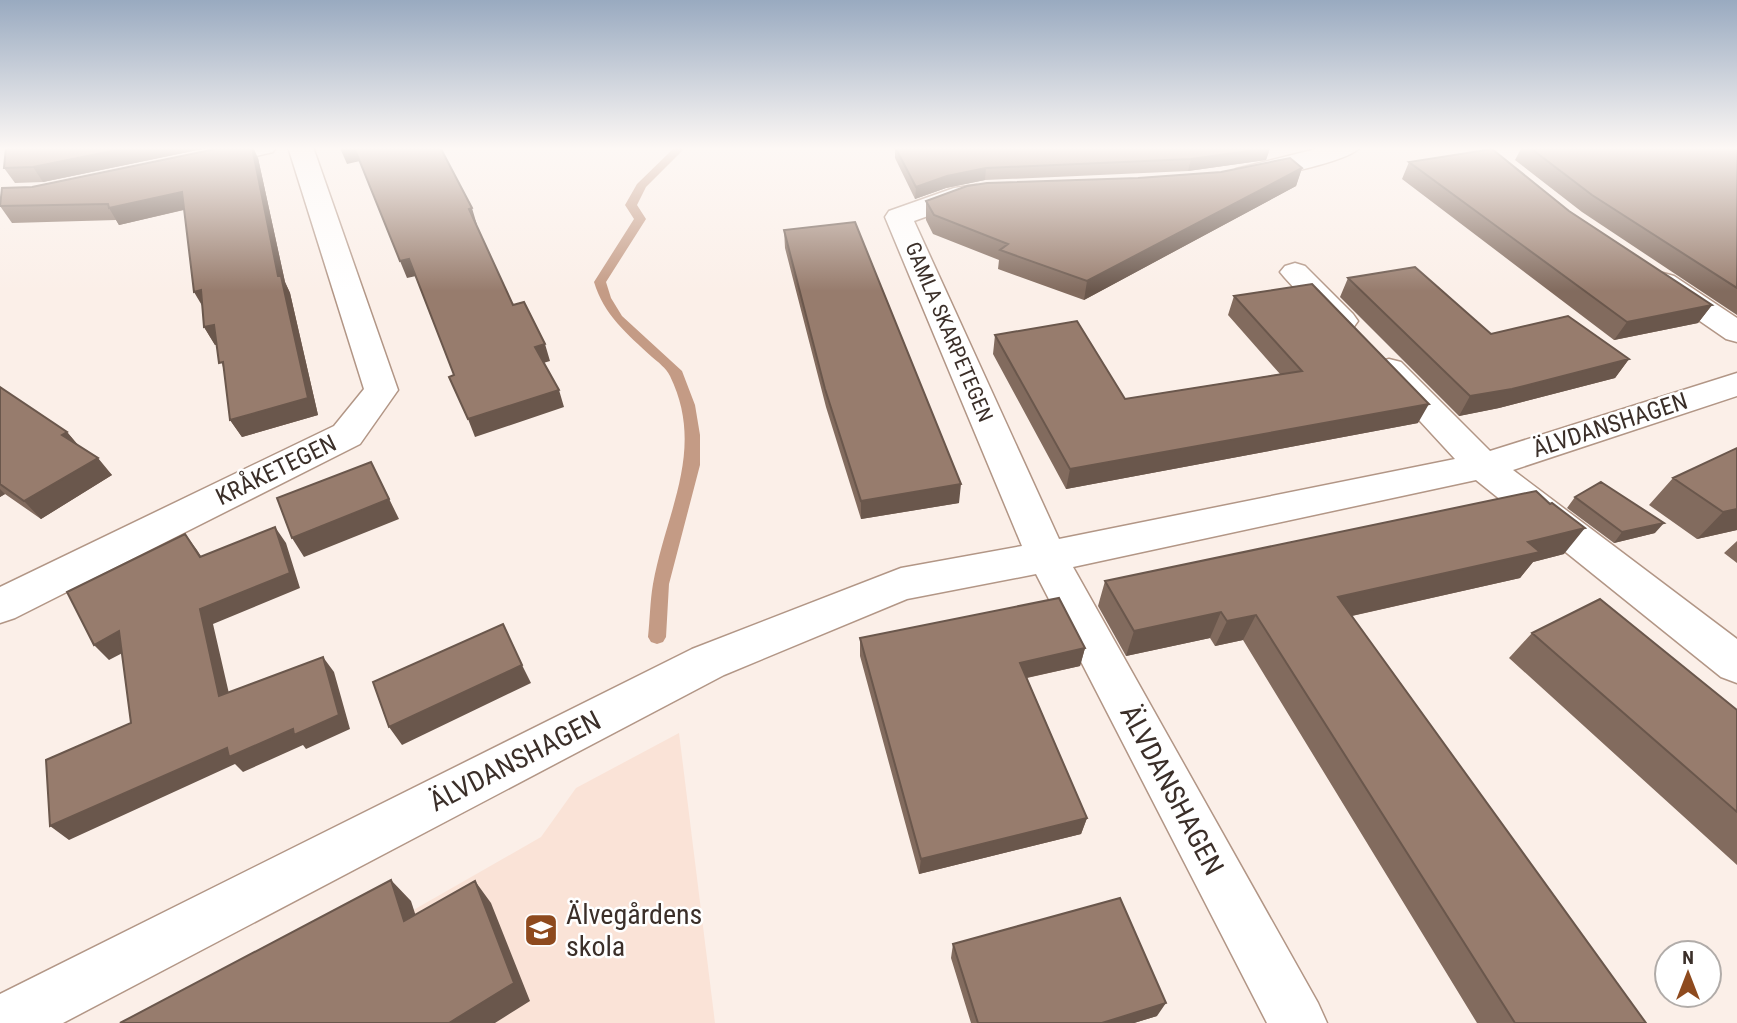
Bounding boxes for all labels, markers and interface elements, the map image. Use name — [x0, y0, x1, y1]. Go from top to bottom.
street label: GAMLA SKARPETEGEN — [900, 239, 998, 425]
street label: ÄLVDANSHAGEN — [1529, 387, 1691, 463]
street label: KRÅKETEGEN — [211, 428, 341, 511]
street label: ÄLVDANSHAGEN — [1113, 699, 1231, 881]
street label: ÄLVDANSHAGEN — [424, 704, 606, 818]
place label: Älvegårdens skola — [566, 898, 702, 963]
school or university icon: Älvegårdens skola — [522, 911, 560, 949]
north arrow — [1653, 939, 1723, 1009]
text: N — [1682, 946, 1694, 969]

